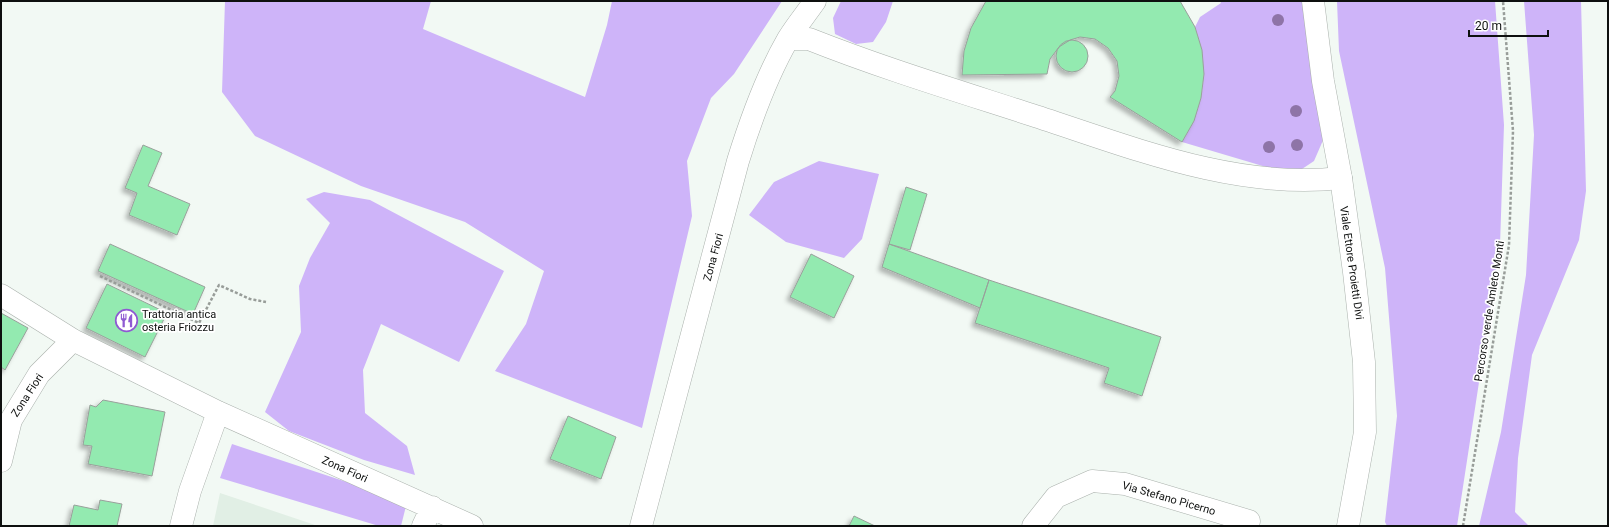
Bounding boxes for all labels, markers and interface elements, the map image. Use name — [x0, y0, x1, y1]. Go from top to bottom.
scale bar — [1469, 12, 1548, 38]
text: 20 m — [1475, 19, 1502, 33]
street label: Viale Ettore Proietti Divi — [1337, 205, 1366, 321]
street label: Zona Fiori — [701, 232, 726, 282]
street label: Percorso verde Amleto Monti — [1472, 240, 1507, 382]
restaurant icon: Trattoria antica osteria Friozzu — [113, 307, 139, 333]
place label: Trattoria antica osteria Friozzu — [142, 308, 216, 334]
street label: Zona Fiori — [9, 371, 46, 419]
street label: Zona Fiori — [320, 454, 370, 485]
street label: Via Stefano Picerno — [1121, 479, 1217, 518]

